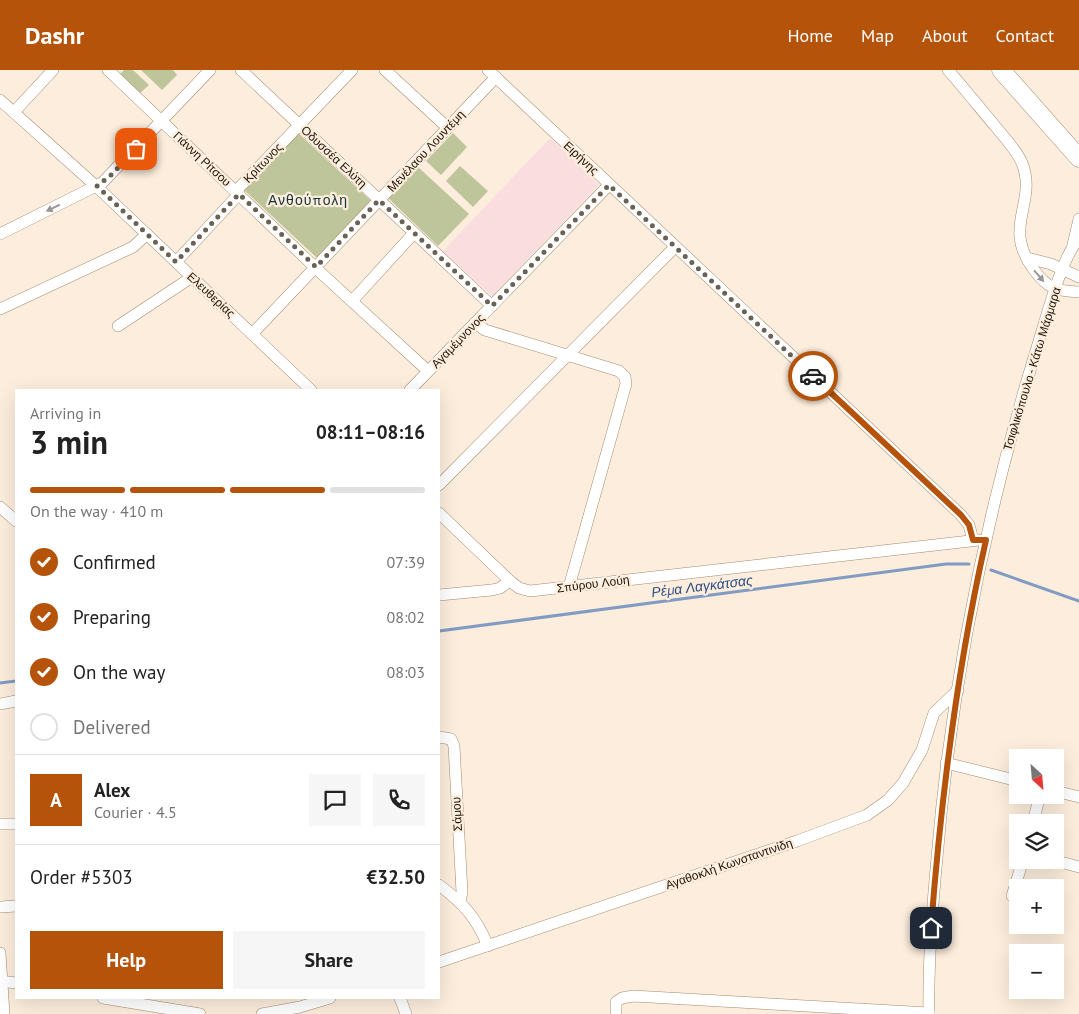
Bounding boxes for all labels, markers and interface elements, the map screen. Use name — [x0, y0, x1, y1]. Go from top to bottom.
text: Dashr — [25, 20, 84, 51]
text: Home — [787, 24, 833, 47]
text: Map — [861, 24, 894, 47]
text: About — [922, 24, 968, 47]
text: Contact — [996, 24, 1054, 47]
street label: Μενέλαου Λουντέμη — [384, 107, 467, 195]
street label: Οδυσσέα Ελύτη — [298, 122, 370, 191]
pin — [115, 128, 157, 170]
street label: Γιάννη Ρίτσου — [170, 128, 234, 189]
icon: bag — [122, 135, 150, 163]
street label: Ειρήνης — [561, 138, 602, 178]
street label: Κρίτωνος — [240, 139, 286, 186]
district label: Ανθούπολη — [268, 191, 348, 209]
one-way arrow — [46, 204, 60, 212]
street label: Ελευθερίας — [184, 269, 239, 321]
one-way arrow — [1033, 269, 1045, 281]
street label: Τσιφλικόπουλο - Κάτω Μάρμαρα — [999, 285, 1064, 453]
street label: Αγαμέμνονoς — [428, 310, 488, 371]
courier — [788, 351, 838, 401]
icon: car — [799, 362, 827, 390]
text: Arriving in — [30, 403, 101, 423]
text: 08:11–08:16 — [316, 420, 425, 444]
text: 3 min — [30, 421, 108, 463]
text: On the way · 410 m — [30, 501, 163, 521]
icon: check — [30, 548, 58, 576]
text: Confirmed — [73, 550, 156, 574]
text: 07:39 — [387, 552, 425, 572]
water label: Ρέμα Λαγκάτσας — [650, 571, 754, 601]
street label: Σπύρου Λούη — [556, 572, 630, 595]
icon: check — [30, 603, 58, 631]
text: Preparing — [73, 605, 151, 629]
text: 08:02 — [387, 607, 425, 627]
icon: check — [30, 658, 58, 686]
text: On the way — [73, 660, 165, 684]
text: 08:03 — [387, 662, 425, 682]
text: Delivered — [73, 715, 151, 739]
north arrow — [1009, 749, 1064, 804]
map controls — [1009, 749, 1064, 999]
button: chat — [309, 774, 361, 826]
button: phone — [373, 774, 425, 826]
text: Alex — [94, 778, 130, 802]
text: A — [50, 788, 62, 812]
street label: Σάμου — [448, 797, 465, 832]
text: Courier · 4.5 — [94, 802, 177, 822]
button: layers — [1009, 814, 1064, 869]
street label: Αγαθοκλή Κωνσταντινίδη — [663, 835, 794, 892]
text: Order #5303 — [30, 865, 133, 889]
text: €32.50 — [366, 865, 425, 889]
button: + — [1009, 879, 1064, 934]
pin — [910, 907, 952, 949]
icon: home — [917, 914, 945, 942]
button: Help — [30, 931, 223, 989]
button: Share — [233, 931, 425, 989]
button: − — [1009, 944, 1064, 999]

